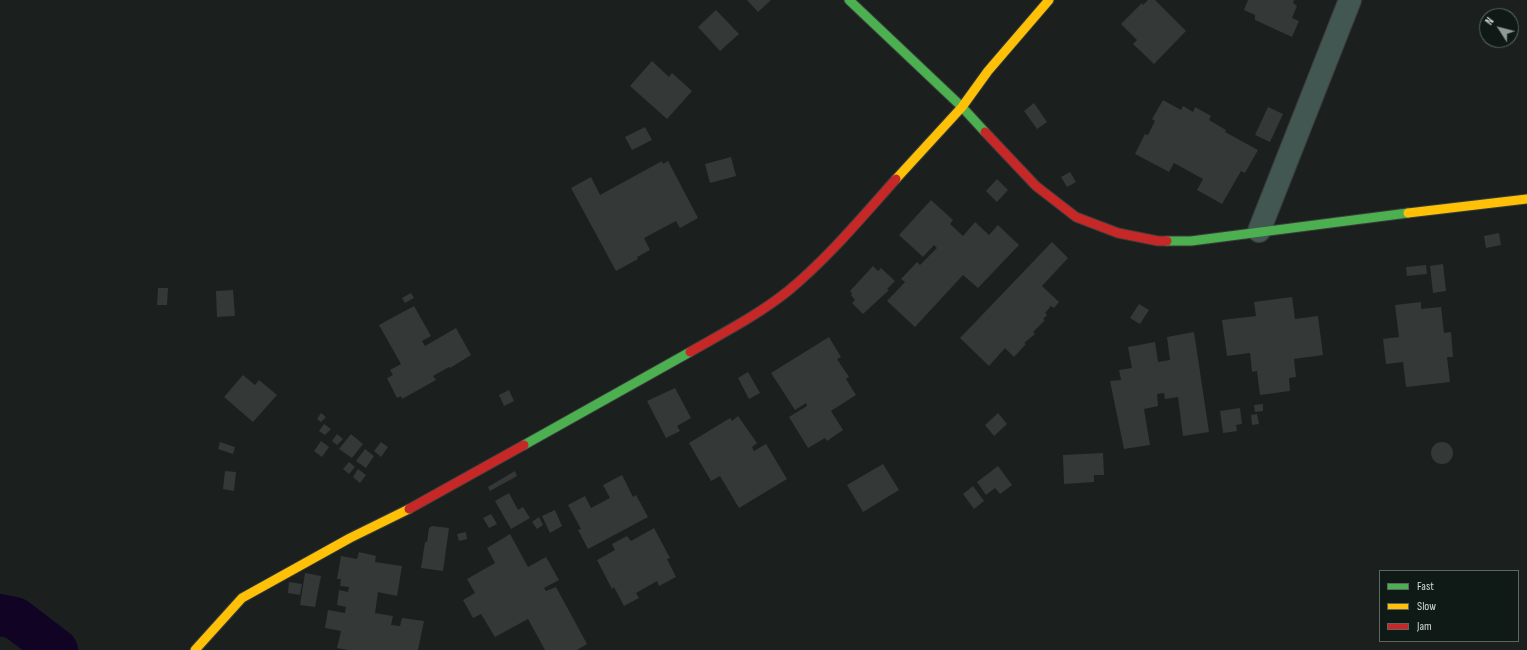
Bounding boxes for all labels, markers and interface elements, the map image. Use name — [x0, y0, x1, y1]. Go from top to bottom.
north arrow — [1479, 8, 1519, 48]
text: N — [1483, 15, 1497, 27]
legend — [1379, 570, 1519, 642]
text: Fast — [1417, 579, 1434, 594]
text: Slow — [1417, 599, 1436, 614]
text: Jam — [1417, 619, 1432, 634]

